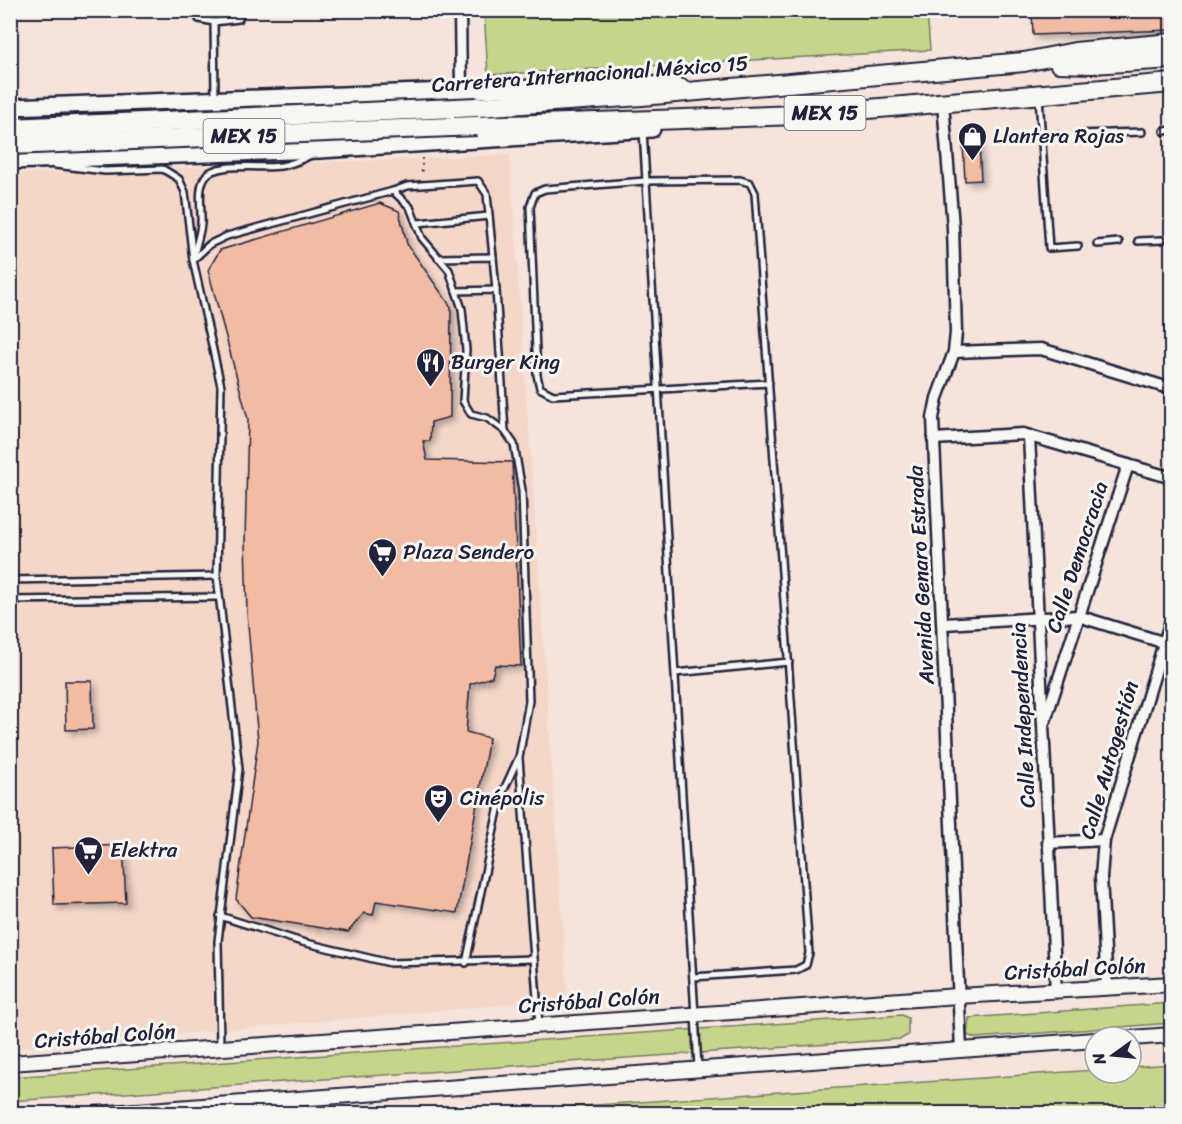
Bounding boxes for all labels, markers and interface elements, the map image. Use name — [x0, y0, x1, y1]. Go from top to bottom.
street label: Carretera Internacional México 15 — [430, 44, 750, 104]
road number: MEX 15 — [784, 96, 866, 130]
place label: Llantera Rojas — [993, 117, 1124, 155]
road number: MEX 15 — [204, 119, 284, 153]
shop icon: Llantera Rojas — [956, 120, 988, 162]
place label: Burger King — [451, 343, 560, 381]
restaurant icon: Burger King — [414, 346, 446, 388]
street label: Avenida Genaro Estrada — [896, 464, 946, 686]
street label: Calle Democracia — [1035, 476, 1120, 638]
place label: Plaza Sendero — [403, 533, 534, 571]
supermarket icon: Plaza Sendero — [366, 536, 398, 578]
street label: Calle Independencia — [999, 621, 1047, 809]
street label: Calle Autogestión — [1068, 676, 1150, 844]
place label: Cinépolis — [460, 779, 545, 817]
theatre icon: Cinépolis — [423, 782, 455, 824]
place label: Elektra — [110, 831, 178, 869]
supermarket icon: Elektra — [73, 834, 105, 876]
street label: Cristóbal Colón — [1003, 946, 1147, 992]
street label: Cristóbal Colón — [517, 977, 661, 1025]
street label: Cristóbal Colón — [33, 1012, 177, 1060]
north arrow — [1083, 1025, 1143, 1085]
text: N — [1083, 1049, 1115, 1069]

